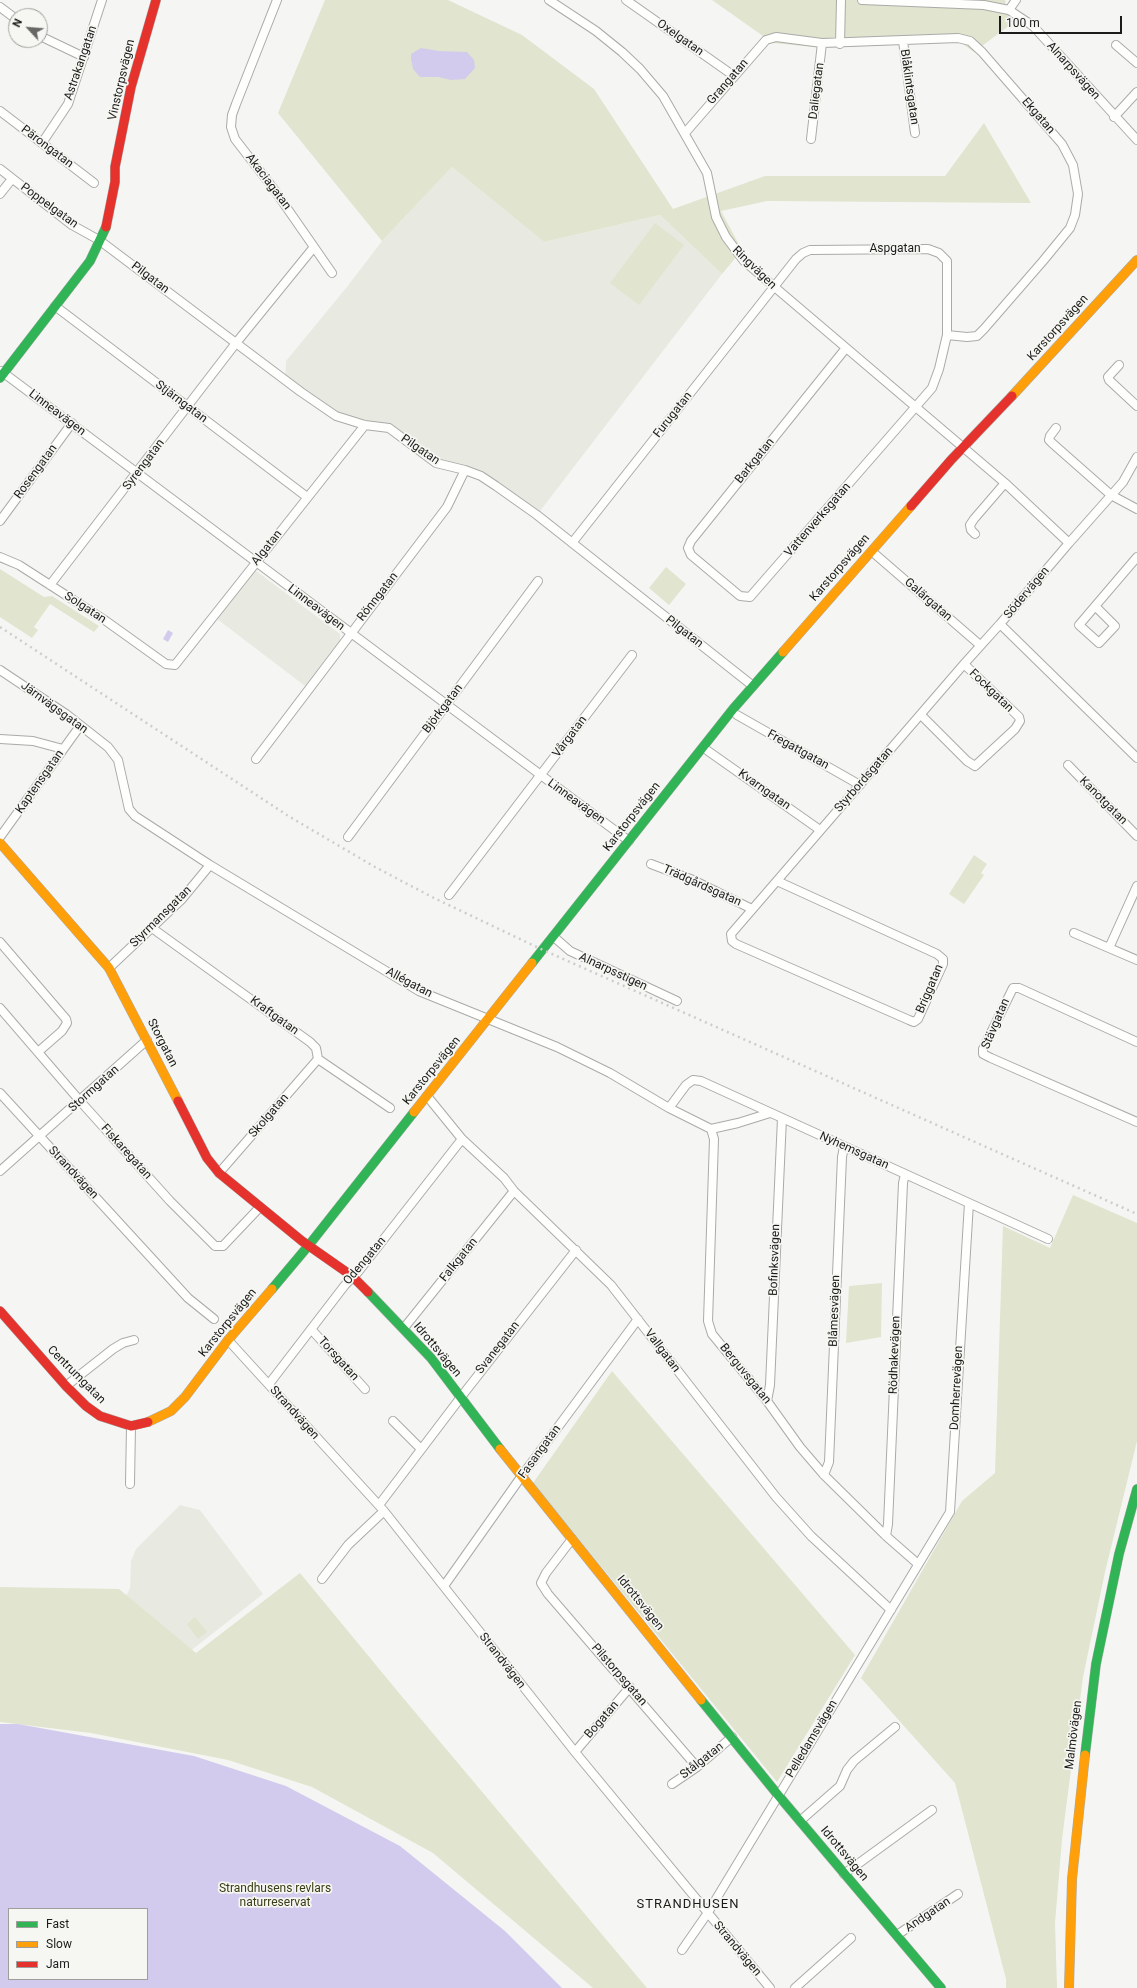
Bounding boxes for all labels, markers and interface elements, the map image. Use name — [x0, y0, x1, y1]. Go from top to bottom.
north arrow — [8, 8, 48, 48]
scale bar — [1001, 8, 1124, 34]
text: 100 m — [1006, 16, 1040, 30]
text: N — [10, 17, 25, 29]
street label: Oxelgatan — [654, 17, 706, 59]
street label: Astrakangatan — [62, 24, 100, 102]
street label: Vinstorpsvägen — [106, 38, 138, 122]
street label: Alnarpsvägen — [1043, 39, 1103, 103]
street label: Blåklintsgatan — [897, 48, 921, 126]
street label: Grangatan — [704, 56, 752, 108]
street label: Daliegatan — [806, 62, 828, 120]
street label: Ekgatan — [1018, 95, 1058, 137]
street label: Pärongatan — [18, 123, 76, 171]
street label: Akaciagatan — [242, 151, 294, 213]
street label: Poppelgatan — [17, 180, 81, 232]
street label: Aspgatan — [869, 242, 921, 256]
street label: Ringvägen — [729, 243, 779, 293]
street label: Pilgatan — [128, 259, 172, 297]
street label: Karstorpsvägen — [1025, 292, 1091, 364]
street label: Stjärngatan — [152, 378, 210, 426]
street label: Linneavägen — [26, 387, 88, 439]
street label: Furugatan — [651, 389, 695, 441]
street label: Pilgatan — [398, 432, 442, 468]
street label: Barkgatan — [732, 435, 778, 487]
street label: Syrengatan — [120, 437, 168, 493]
street label: Rosengatan — [11, 442, 61, 502]
street label: Vattenverksgatan — [782, 480, 854, 560]
street label: Algatan — [249, 527, 285, 569]
street label: Karstorpsvägen — [807, 532, 873, 604]
street label: Södervägen — [1001, 564, 1053, 622]
street label: Rönngatan — [355, 570, 401, 624]
street label: Galärgatan — [901, 575, 955, 625]
street label: Linneavägen — [285, 582, 347, 634]
street label: Solgatan — [61, 589, 109, 627]
street label: Pilgatan — [662, 613, 706, 651]
street label: Fockgatan — [966, 666, 1016, 716]
street label: Järnvägsgatan — [18, 679, 90, 737]
street label: Björkgatan — [420, 682, 466, 736]
street label: Vårgatan — [550, 713, 590, 761]
street label: Fregattgatan — [765, 727, 831, 773]
street label: Styrbordsgatan — [832, 744, 896, 816]
street label: Kaptensgatan — [13, 747, 67, 817]
street label: Kvarngatan — [735, 767, 793, 813]
street label: Kanotgatan — [1076, 774, 1130, 828]
street label: Linneavägen — [544, 776, 608, 828]
street label: Karstorpsvägen — [600, 779, 664, 855]
street label: Trädgårdsgatan — [661, 862, 743, 910]
street label: Styrmansgatan — [127, 883, 195, 951]
street label: Alnarpsstigen — [577, 950, 649, 994]
street label: Briggatan — [913, 962, 947, 1016]
street label: Allégatan — [383, 965, 435, 1001]
street label: Kraftgatan — [247, 994, 301, 1038]
street label: Stävgatan — [979, 997, 1013, 1051]
street label: Storgatan — [144, 1017, 180, 1069]
street label: Karstorpsvägen — [400, 1034, 464, 1108]
street label: Stormgatan — [66, 1063, 122, 1115]
street label: Skolgatan — [246, 1091, 292, 1141]
street label: Fiskaregatan — [98, 1122, 154, 1182]
street label: Nyhemsgatan — [817, 1129, 891, 1173]
street label: Strandvägen — [45, 1144, 101, 1202]
street label: Bofinksvägen — [767, 1224, 783, 1296]
street label: Odengatan — [341, 1234, 389, 1288]
street label: Falkgatan — [437, 1235, 481, 1285]
street label: Blåmesvägen — [827, 1275, 843, 1347]
street label: Karstorpsvägen — [196, 1286, 260, 1360]
street label: Rödhakevägen — [886, 1316, 904, 1394]
street label: Svanegatan — [473, 1319, 523, 1377]
street label: Idrottsvägen — [410, 1320, 464, 1380]
street label: Vallgatan — [641, 1327, 683, 1375]
street label: Torsgatan — [315, 1334, 361, 1384]
street label: Berguvsgatan — [716, 1341, 774, 1407]
street label: Centrumgatan — [44, 1343, 108, 1407]
street label: Domherrevägen — [948, 1345, 966, 1431]
street label: Strandvägen — [266, 1383, 322, 1443]
street label: Fasangatan — [516, 1422, 564, 1482]
street label: Idrottsvägen — [613, 1572, 667, 1634]
street label: Strandvägen — [476, 1630, 528, 1692]
street label: Pilstorpsgatan — [588, 1641, 650, 1709]
street label: Bogatan — [582, 1698, 622, 1742]
street label: Pelledamsvägen — [783, 1698, 841, 1780]
street label: Malmövägen — [1063, 1700, 1085, 1770]
street label: Stålgatan — [678, 1740, 726, 1782]
street label: Idrottsvägen — [817, 1824, 871, 1884]
park label: Strandhusens revlars naturreservat — [219, 1882, 331, 1910]
street label: Andgatan — [903, 1895, 953, 1935]
district label: STRANDHUSEN — [637, 1897, 739, 1913]
legend — [8, 1908, 148, 1980]
text: Fast — [46, 1917, 69, 1931]
street label: Strandvägen — [710, 1919, 764, 1979]
text: Slow — [46, 1937, 72, 1951]
text: Jam — [46, 1957, 70, 1971]

